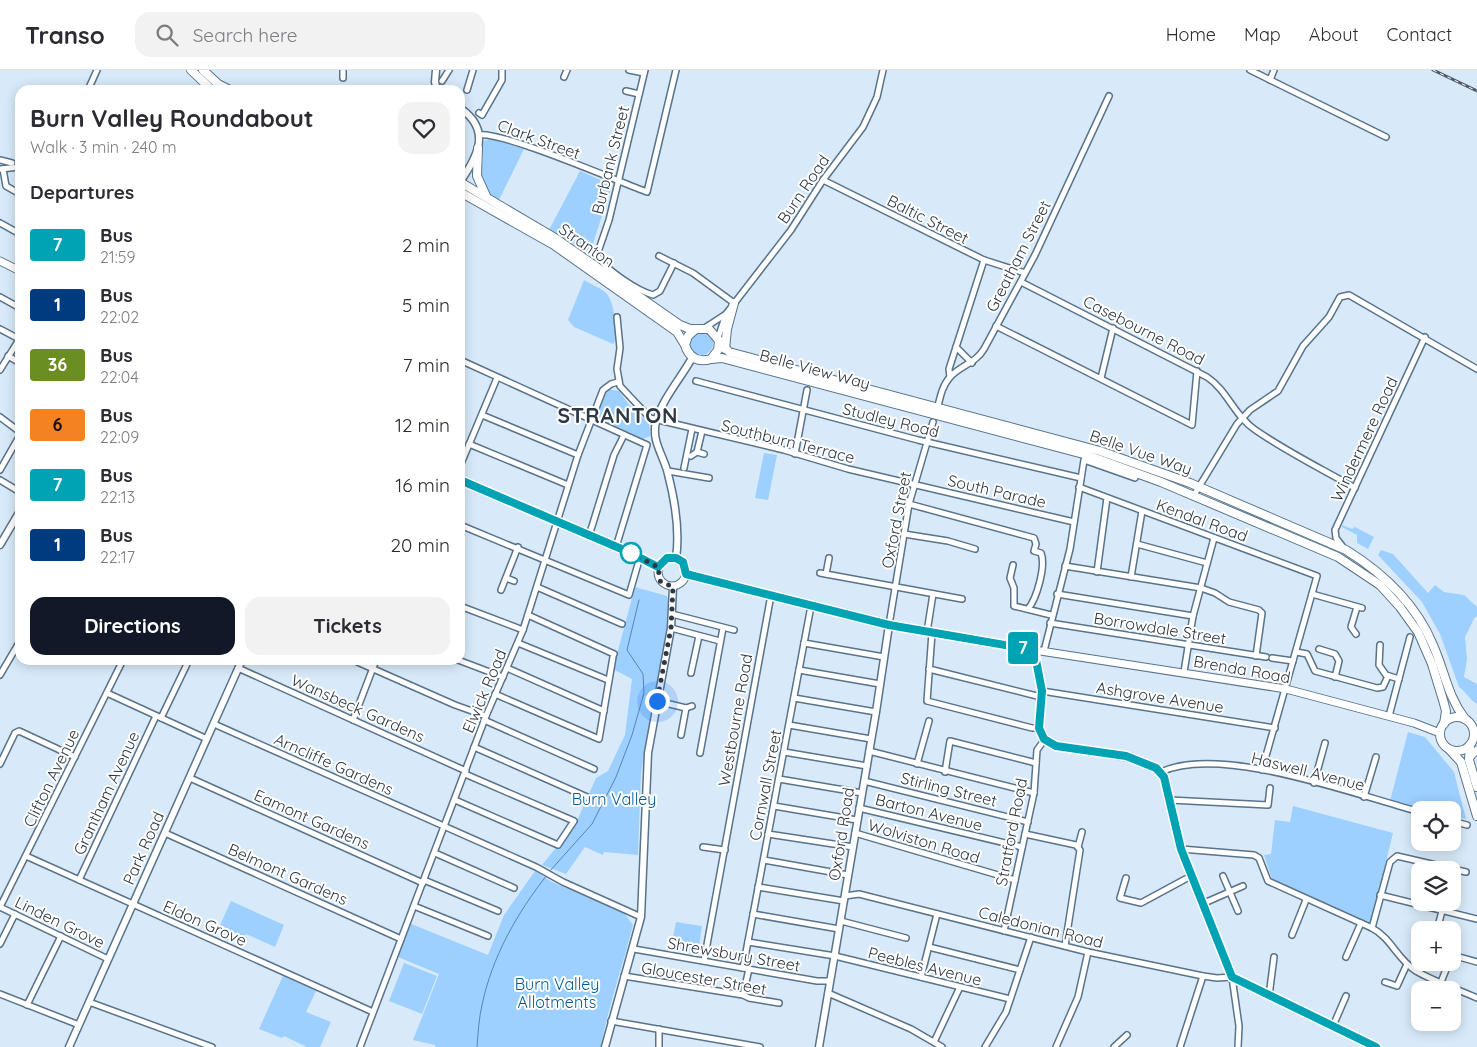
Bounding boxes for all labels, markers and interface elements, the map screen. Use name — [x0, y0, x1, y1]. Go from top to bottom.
search box — [135, 12, 485, 57]
text: Transo — [25, 20, 105, 50]
icon: search — [153, 21, 181, 49]
text: Search here — [193, 23, 298, 47]
text: Home — [1166, 23, 1216, 46]
text: Map — [1244, 23, 1281, 46]
text: About — [1309, 23, 1359, 46]
text: Contact — [1387, 23, 1452, 46]
button: heart — [398, 102, 450, 154]
text: Burn Valley Roundabout — [30, 103, 314, 133]
street label: Burbank Street — [587, 104, 633, 216]
street label: Clark Street — [495, 115, 583, 163]
text: Walk · 3 min · 240 m — [30, 137, 177, 157]
street label: Burn Road — [773, 151, 833, 227]
text: Departures — [30, 180, 134, 204]
street label: Baltic Street — [884, 190, 972, 248]
street label: Greatham Street — [981, 197, 1055, 315]
street label: Stranton — [555, 219, 619, 271]
text: Bus — [100, 223, 133, 247]
text: 7 — [53, 233, 62, 256]
text: 2 min — [402, 233, 450, 257]
text: 21:59 — [100, 247, 135, 267]
text: Bus — [100, 283, 133, 307]
street label: Casebourne Road — [1080, 291, 1208, 369]
text: 1 — [54, 293, 61, 316]
text: 5 min — [402, 293, 450, 317]
text: 22:02 — [100, 307, 139, 327]
text: Bus — [100, 343, 133, 367]
street label: Belle View Way — [758, 345, 872, 393]
text: 36 — [48, 353, 67, 376]
text: 7 min — [403, 353, 450, 377]
text: 22:04 — [100, 367, 139, 387]
street label: Windermere Road — [1326, 373, 1402, 505]
street label: Studley Road — [841, 398, 941, 442]
district label: STRANTON — [557, 402, 679, 428]
text: Bus — [100, 403, 133, 427]
text: 6 — [53, 413, 62, 436]
text: 12 min — [395, 413, 450, 437]
street label: Southburn Terrace — [719, 415, 857, 467]
street label: Belle Vue Way — [1087, 425, 1195, 479]
text: 22:09 — [100, 427, 139, 447]
text: Bus — [100, 463, 133, 487]
street label: Oxford Street — [877, 470, 915, 570]
street label: South Parade — [946, 470, 1048, 512]
text: 7 — [53, 473, 62, 496]
text: 16 min — [395, 473, 450, 497]
text: 22:13 — [100, 487, 135, 507]
street label: Kendal Road — [1154, 494, 1250, 546]
text: Bus — [100, 523, 133, 547]
text: 1 — [54, 533, 61, 556]
text: 20 min — [391, 533, 450, 557]
unlabelled marker — [620, 542, 642, 564]
text: 22:17 — [100, 547, 135, 567]
button: Directions — [30, 597, 235, 655]
button: Tickets — [245, 597, 450, 655]
street label: Borrowdale Street — [1092, 608, 1228, 648]
line badge: 7 — [1007, 632, 1039, 664]
text: 7 — [1018, 636, 1028, 659]
street label: Elwick Road — [457, 646, 511, 736]
street label: Brenda Road — [1192, 651, 1292, 687]
street label: Westbourne Road — [714, 652, 756, 788]
street label: Wansbeck Gardens — [288, 670, 428, 746]
street label: Ashgrove Avenue — [1095, 677, 1225, 717]
your location — [645, 689, 670, 714]
street label: Clifton Avenue — [19, 726, 83, 830]
street label: Grantham Avenue — [69, 728, 143, 858]
street label: Cornwall Street — [744, 728, 786, 842]
street label: Arncliffe Gardens — [271, 729, 397, 799]
street label: Haswell Avenue — [1249, 747, 1367, 795]
street label: Stirling Street — [899, 767, 999, 811]
street label: Stratford Road — [991, 776, 1031, 888]
street label: Eamont Gardens — [251, 785, 373, 853]
street label: Oxford Road — [824, 786, 858, 882]
park label: Burn Valley — [572, 789, 656, 809]
street label: Barton Avenue — [873, 789, 985, 835]
map controls — [1411, 801, 1461, 1031]
button: locate — [1411, 801, 1461, 851]
street label: Park Road — [118, 808, 168, 888]
street label: Wolviston Road — [866, 814, 982, 868]
street label: Belmont Gardens — [225, 839, 351, 909]
button: layers — [1411, 861, 1461, 911]
street label: Linden Grove — [12, 892, 108, 952]
street label: Eldon Grove — [160, 896, 250, 950]
street label: Caledonian Road — [977, 902, 1105, 952]
button: + — [1411, 921, 1461, 971]
street label: Shrewsbury Street — [666, 932, 802, 976]
street label: Peebles Avenue — [866, 942, 984, 990]
street label: Gloucester Street — [640, 957, 768, 999]
park label: Burn Valley Allotments — [515, 974, 599, 1012]
button: − — [1411, 981, 1461, 1031]

